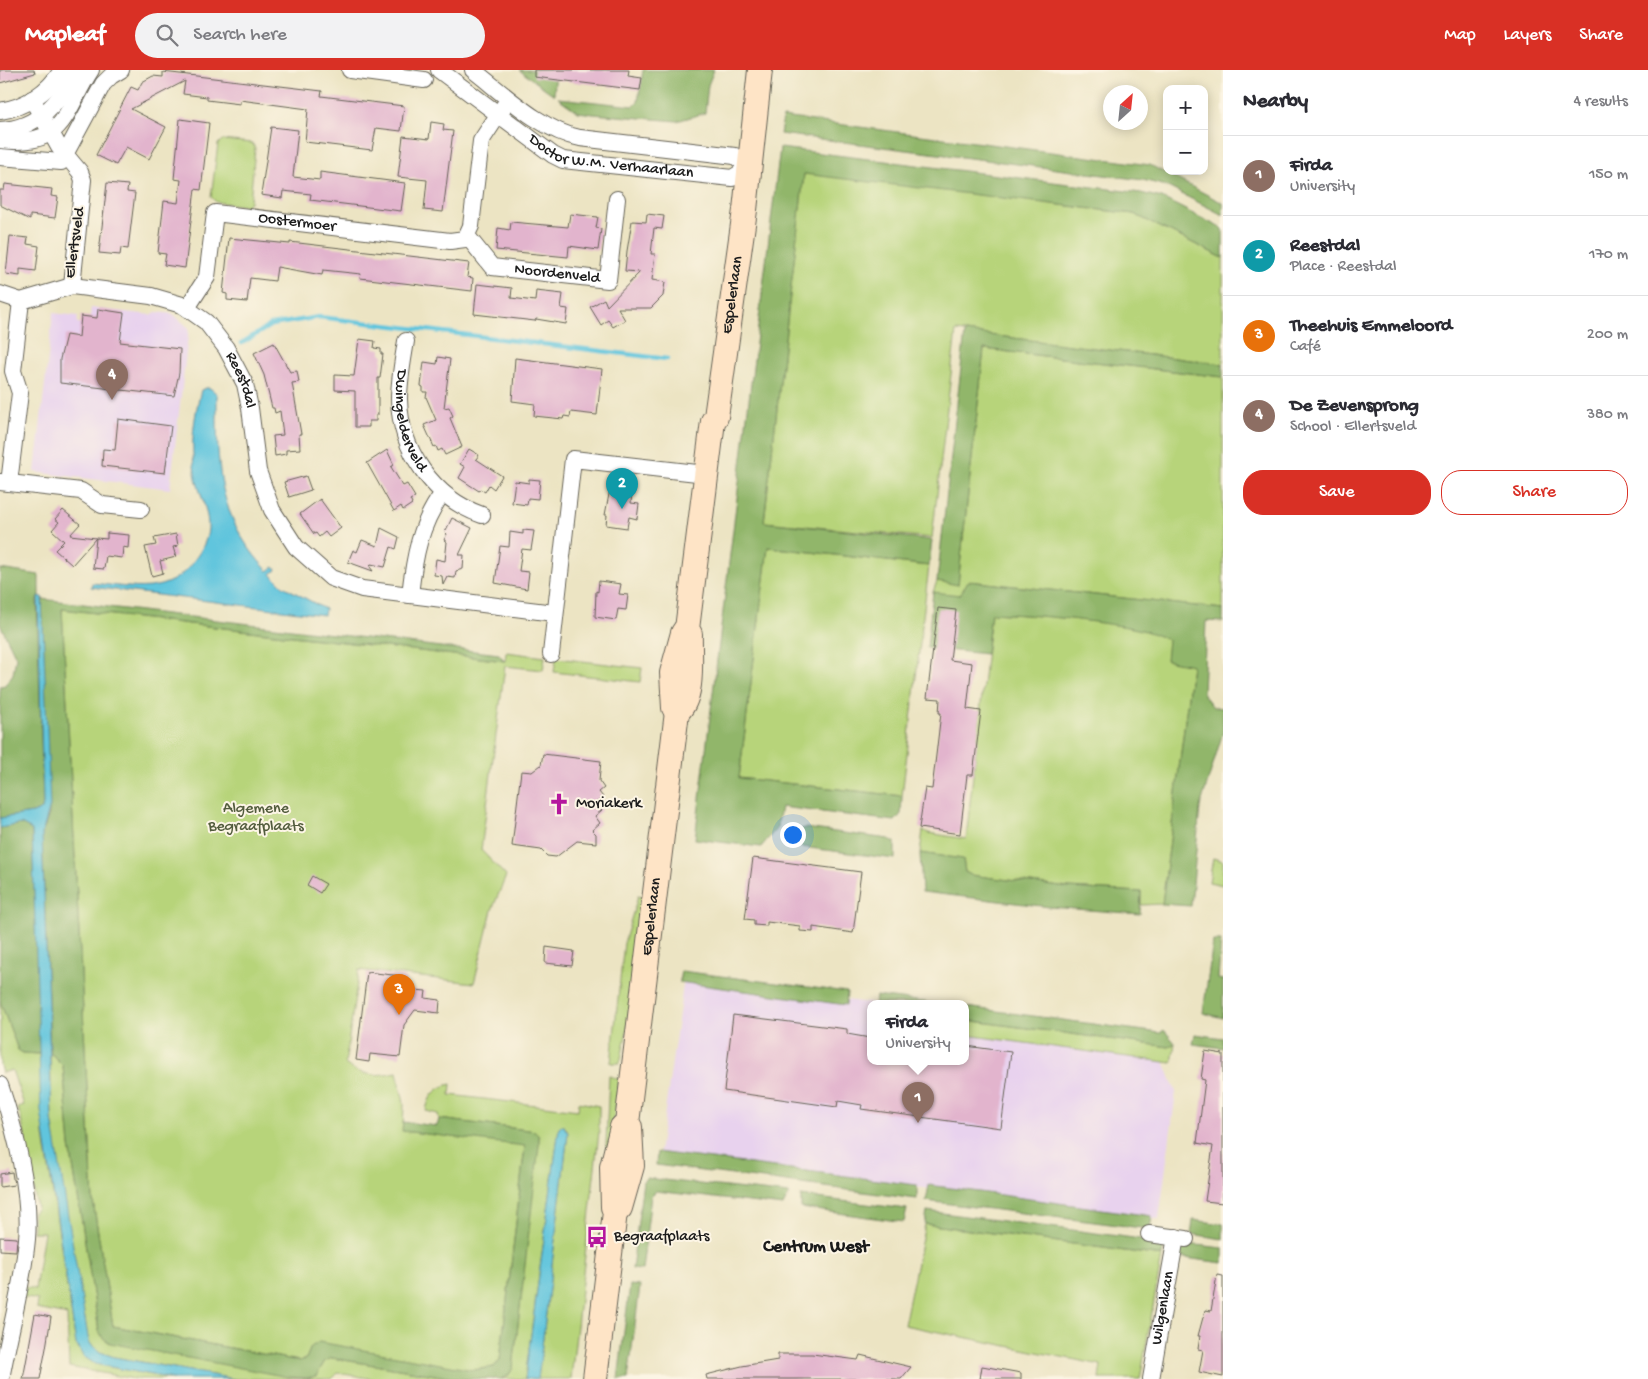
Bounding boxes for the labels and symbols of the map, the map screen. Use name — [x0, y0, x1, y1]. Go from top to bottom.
north arrow — [1103, 85, 1148, 130]
street label: Doctor W.M. Verhaarlaan — [524, 130, 695, 183]
street label: Ellertsveld — [62, 205, 91, 280]
street label: Oostermoer — [257, 209, 338, 237]
street label: Espelerlaan — [718, 255, 748, 335]
street label: Noordenveld — [513, 260, 603, 289]
street label: Reestdal — [220, 349, 259, 410]
pin: 4 — [96, 359, 128, 400]
street label: Dwingelderveld — [389, 367, 432, 477]
pin: 2 — [606, 468, 638, 509]
church icon: Moriakerk — [546, 791, 572, 817]
place label: Moriakerk — [576, 795, 643, 814]
park label: Algemene Begraafplaats — [207, 800, 305, 837]
your location — [780, 822, 806, 848]
street label: Espelerlaan — [638, 876, 666, 957]
pin: 3 — [383, 974, 415, 1015]
pin: 1 — [902, 1082, 934, 1123]
bus stop icon: Begraafplaats — [584, 1224, 610, 1250]
place label: Begraafplaats — [613, 1228, 711, 1247]
district label: Centrum West — [762, 1237, 870, 1258]
street label: Wilgenlaan — [1148, 1269, 1179, 1346]

